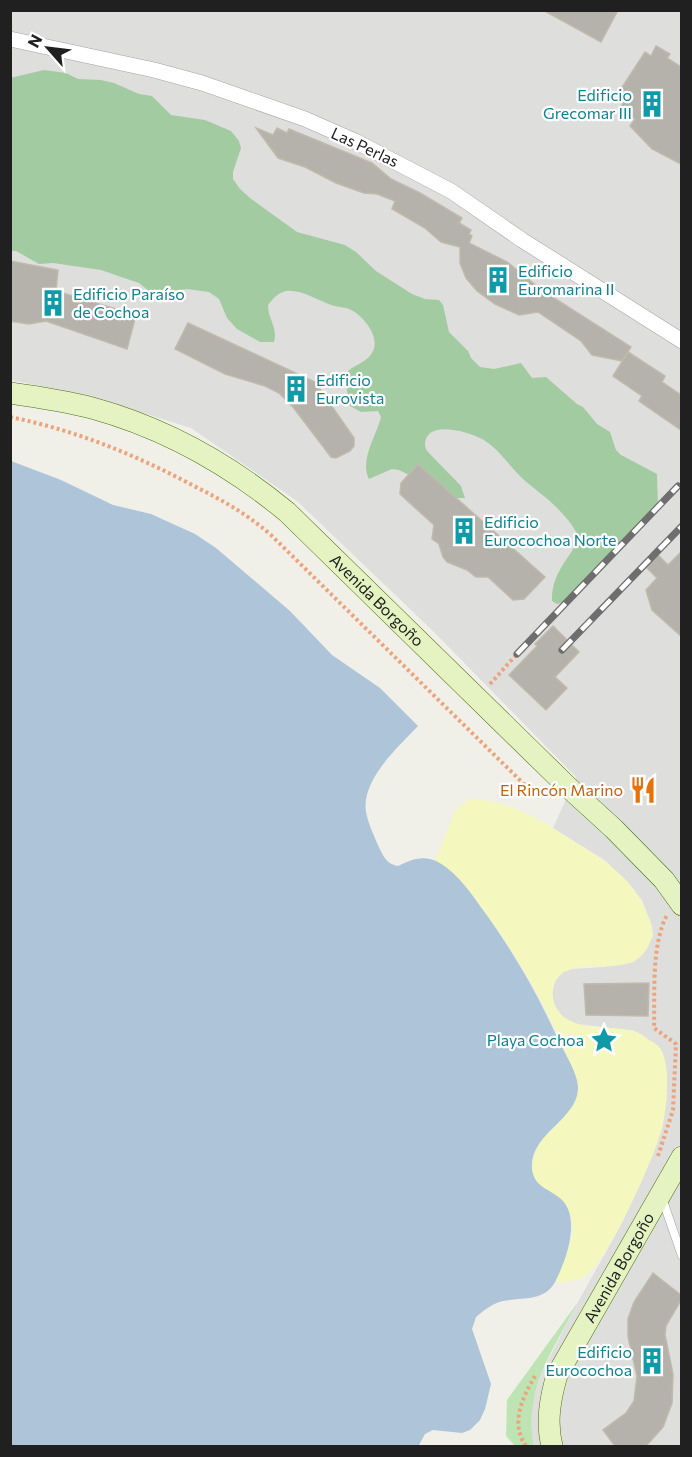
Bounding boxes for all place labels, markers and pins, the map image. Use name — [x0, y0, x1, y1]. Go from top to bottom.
place label: Edificio Grecomar III — [543, 85, 632, 122]
building icon: Edificio Grecomar III — [637, 89, 667, 119]
place label: Edificio Euromarina II — [518, 261, 614, 298]
building icon: Edificio Euromarina II — [483, 265, 513, 295]
place label: Edificio Paraíso de Cochoa — [73, 284, 185, 321]
building icon: Edificio Paraíso de Cochoa — [38, 288, 68, 318]
place label: Edificio Eurovista — [316, 370, 384, 407]
building icon: Edificio Eurovista — [281, 374, 311, 404]
place label: Edificio Eurocochoa Norte — [484, 512, 617, 549]
building icon: Edificio Eurocochoa Norte — [449, 516, 479, 546]
restaurant icon: El Rincón Marino — [628, 775, 658, 805]
place label: El Rincón Marino — [500, 780, 623, 799]
place icon: Playa Cochoa — [589, 1025, 619, 1055]
place label: Playa Cochoa — [487, 1030, 584, 1049]
place label: Edificio Eurocochoa — [545, 1342, 632, 1379]
building icon: Edificio Eurocochoa — [637, 1346, 667, 1376]

